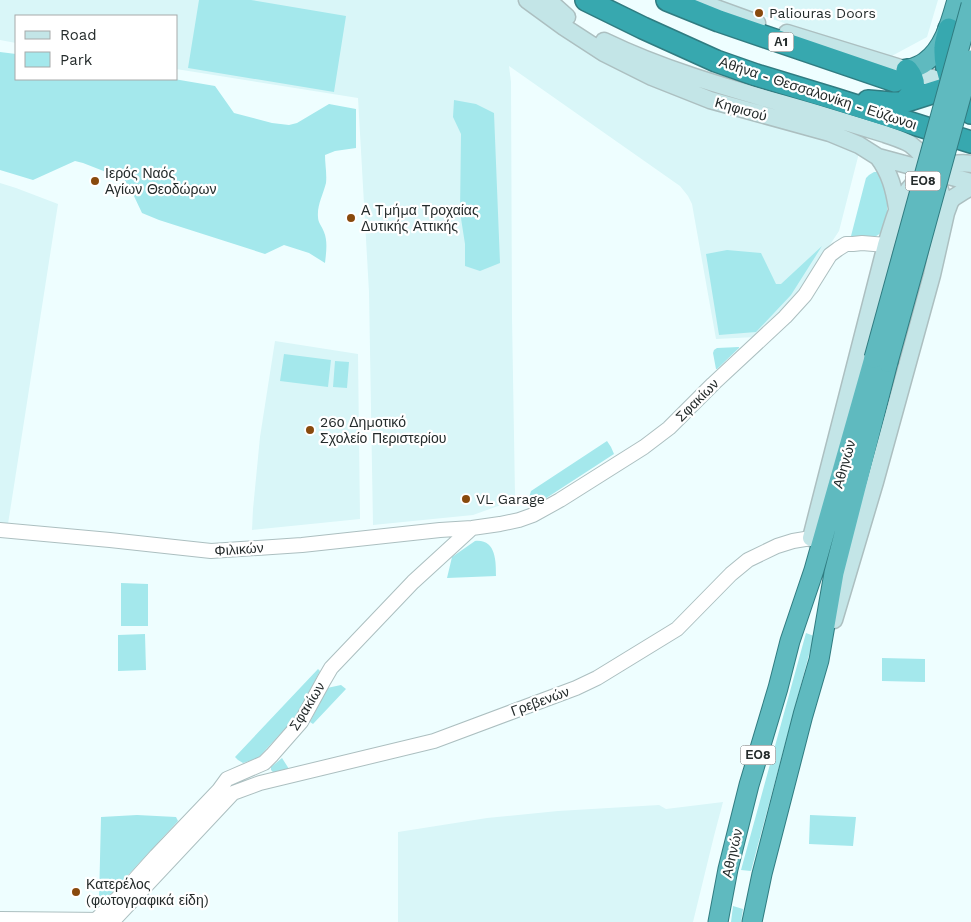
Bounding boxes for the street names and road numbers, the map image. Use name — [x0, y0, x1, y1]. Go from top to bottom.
road number: Α1 — [768, 32, 794, 52]
street label: Αθήνα - Θεσσαλονίκη - Εύζωνοι — [717, 53, 919, 133]
street label: Κηφισού — [713, 94, 769, 124]
road number: ΕΟ8 — [906, 172, 940, 190]
street label: Σφακίων — [672, 375, 722, 425]
street label: Αθηνών — [829, 438, 859, 490]
street label: Φιλικών — [214, 539, 264, 559]
street label: Σφακίων — [286, 679, 328, 733]
street label: Γρεβενών — [509, 683, 571, 719]
road number: ΕΟ8 — [740, 746, 776, 764]
street label: Αθηνών — [719, 827, 745, 879]

